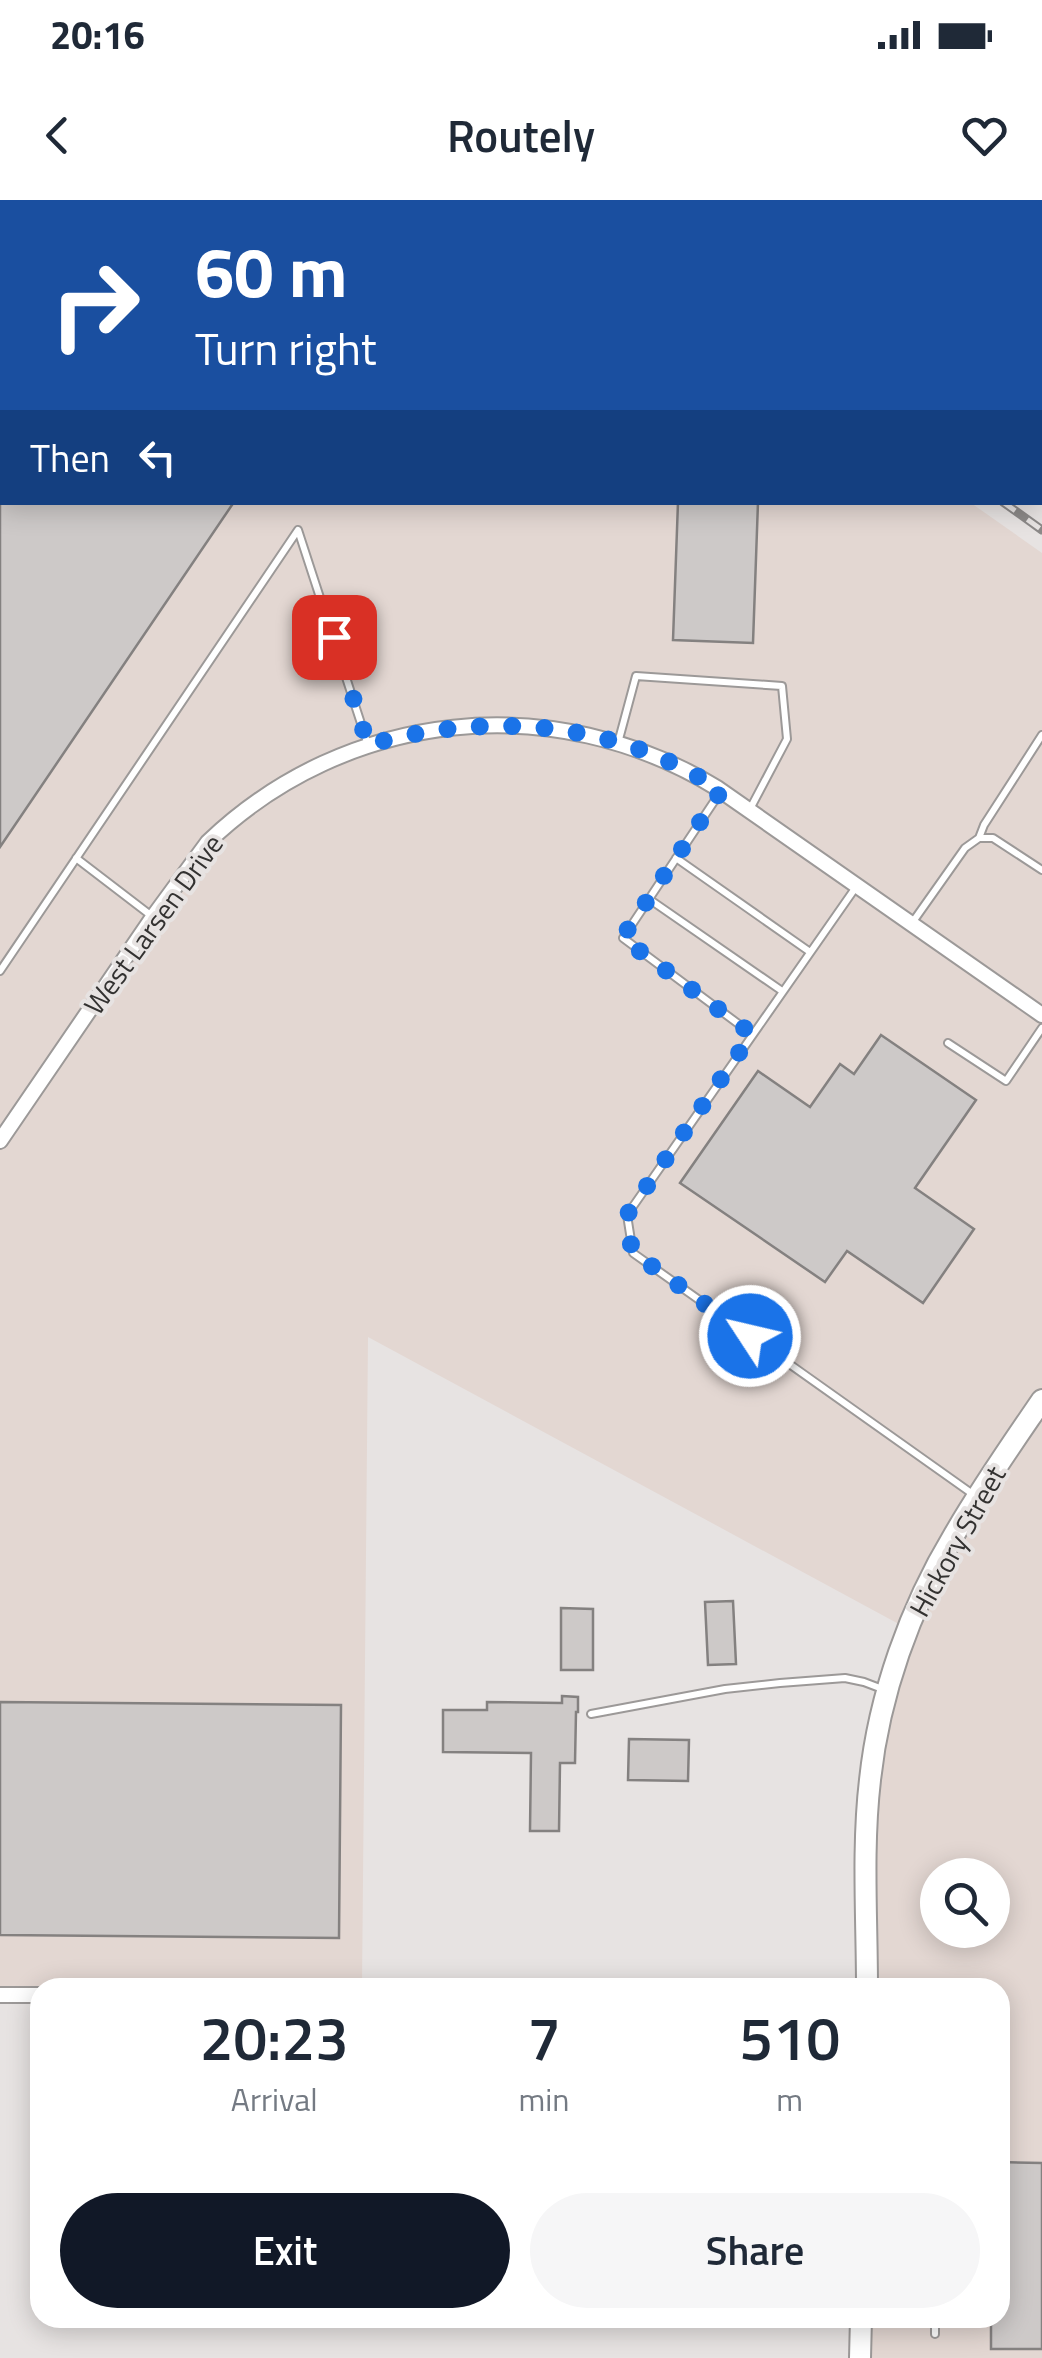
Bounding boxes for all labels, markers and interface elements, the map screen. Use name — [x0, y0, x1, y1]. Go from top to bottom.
text: 20:16 — [50, 6, 145, 64]
text: Routely — [447, 101, 595, 169]
icon: back — [30, 108, 85, 163]
icon: heart — [957, 108, 1012, 163]
text: 60 m — [195, 218, 348, 324]
icon: right — [30, 240, 160, 370]
text: Turn right — [195, 314, 377, 382]
text: Then — [30, 429, 110, 487]
icon: left — [130, 430, 185, 485]
pin — [292, 595, 377, 680]
icon: arrive — [307, 610, 362, 665]
street label: West Larsen Drive — [73, 825, 233, 1023]
position arrow — [698, 1284, 802, 1388]
street label: Hickory Street — [898, 1458, 1016, 1624]
map controls — [920, 1858, 1010, 1948]
button: search — [920, 1858, 1010, 1948]
text: 20:23 — [200, 1992, 349, 2083]
text: 7 — [527, 1992, 561, 2083]
text: 510 — [739, 1992, 840, 2083]
text: Arrival — [231, 2075, 318, 2123]
text: min — [518, 2075, 569, 2123]
text: m — [776, 2075, 803, 2123]
button: Exit — [60, 2193, 510, 2308]
button: Share — [530, 2193, 980, 2308]

